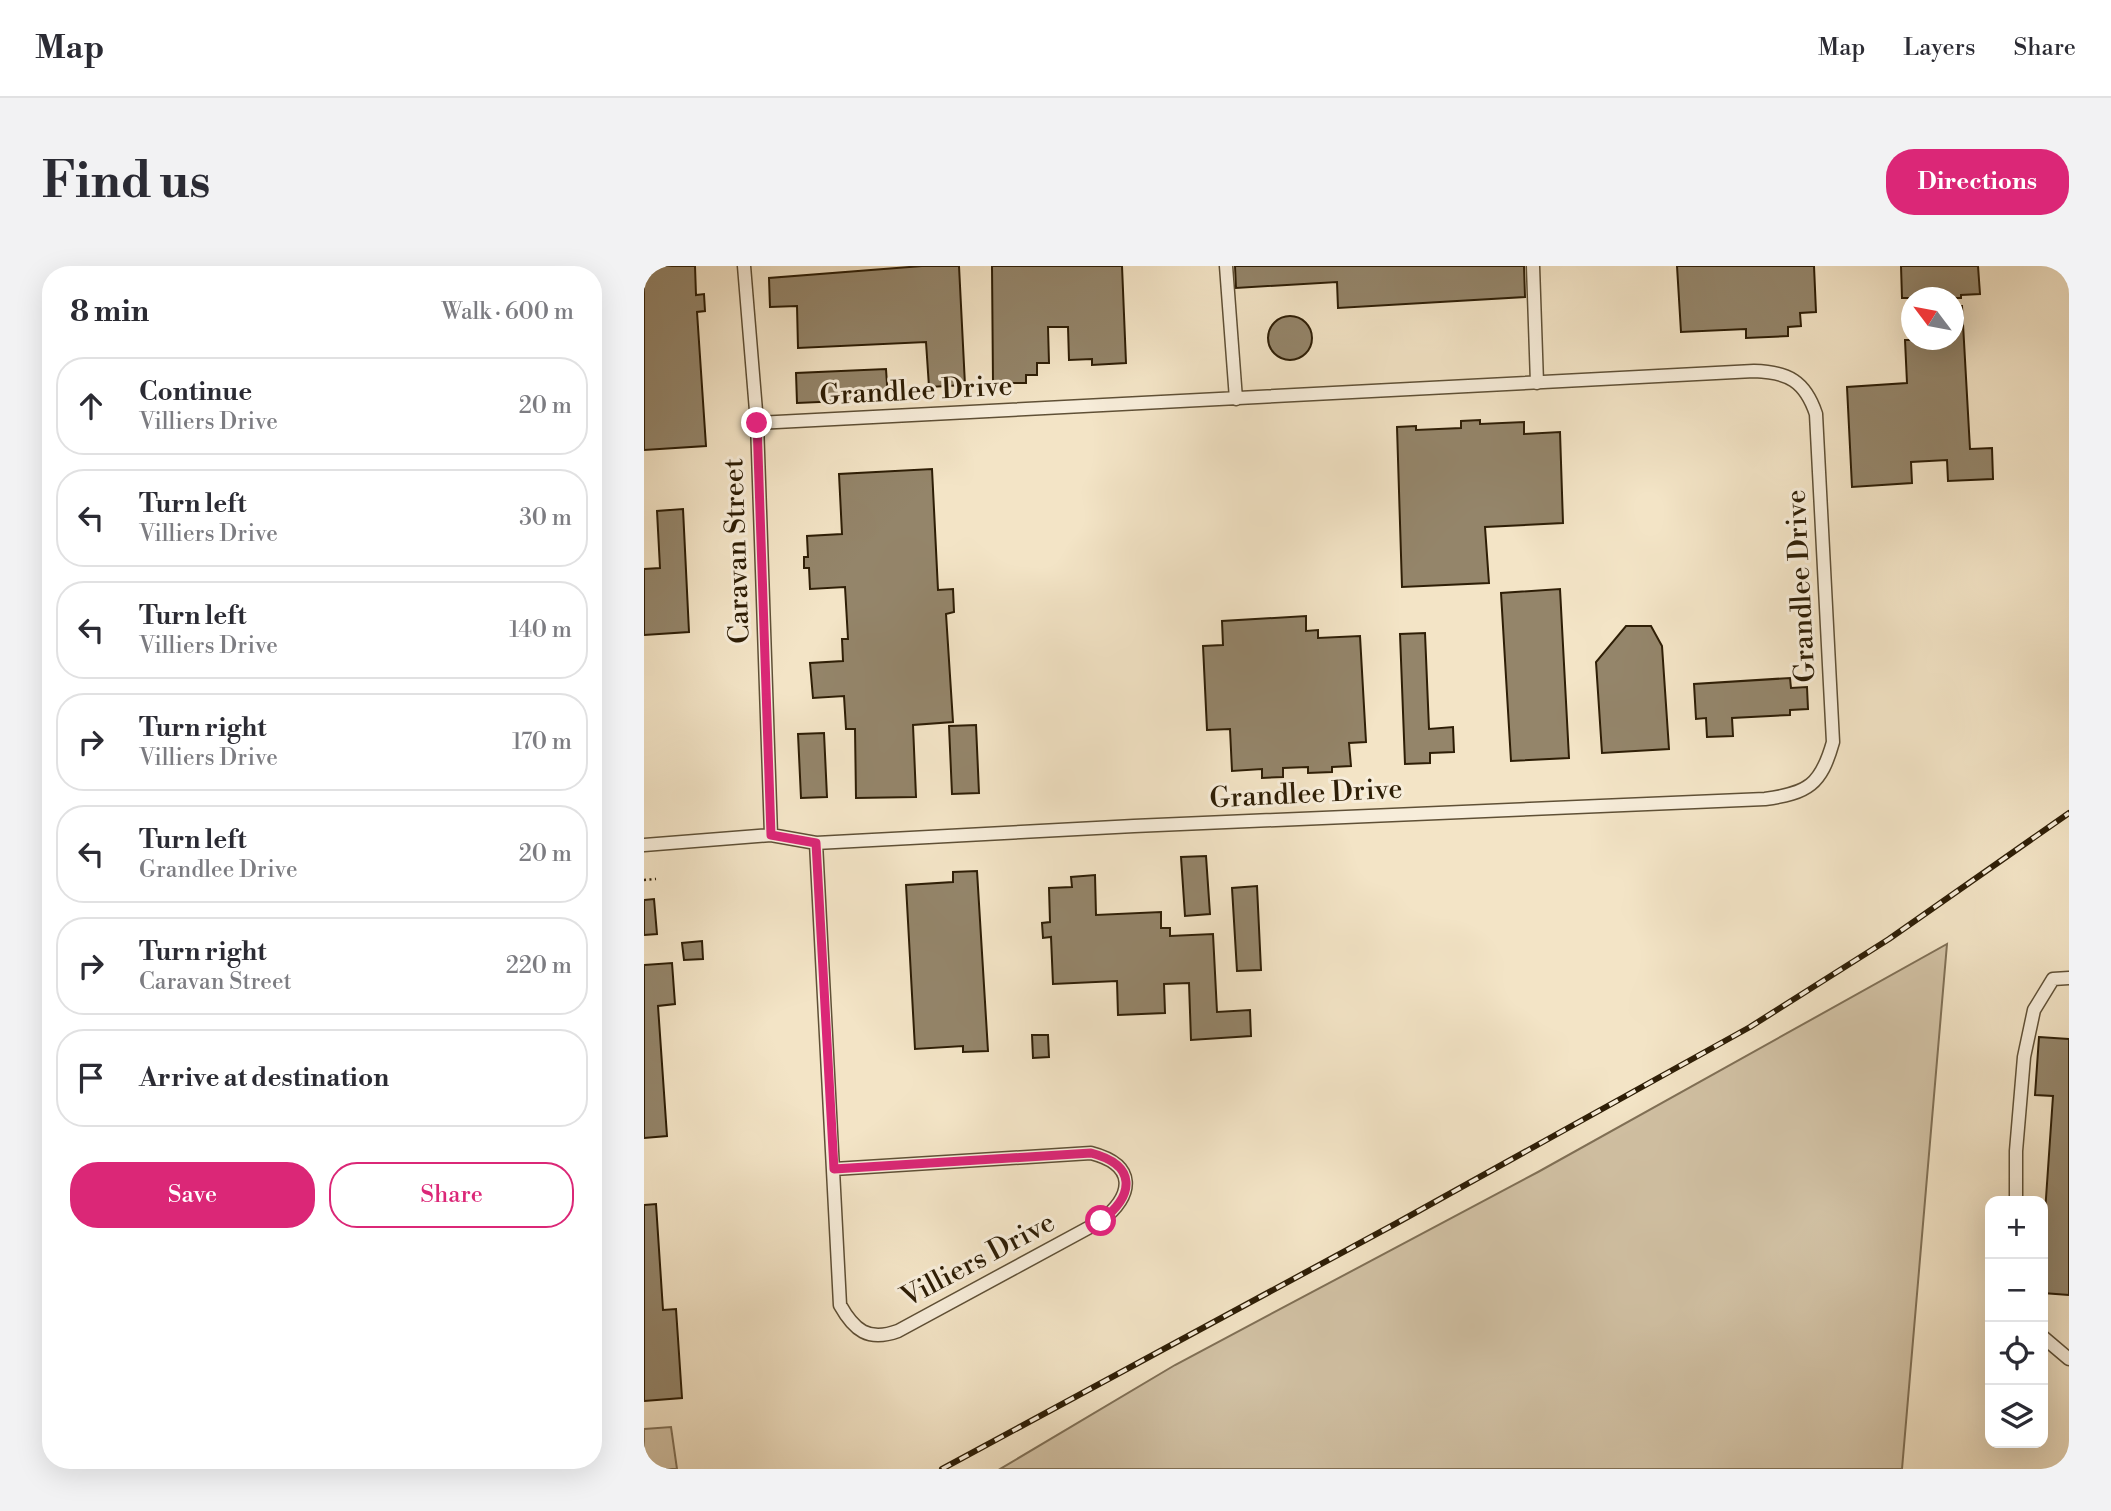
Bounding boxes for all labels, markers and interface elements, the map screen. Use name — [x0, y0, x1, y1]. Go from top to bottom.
text: Map — [35, 28, 104, 69]
text: Map — [1818, 33, 1865, 63]
text: Layers — [1903, 33, 1975, 63]
text: Share — [2013, 33, 2076, 63]
button: Directions — [1886, 149, 2069, 215]
text: Find us — [42, 152, 211, 213]
north arrow — [1901, 287, 1964, 350]
text: 8 min — [70, 293, 149, 331]
text: Walk · 600 m — [442, 298, 574, 326]
street label: Grandlee Drive — [819, 368, 1013, 414]
text: Continue — [139, 376, 252, 408]
icon: ahead — [72, 387, 110, 425]
text: 20 m — [519, 392, 572, 420]
route end — [741, 407, 772, 438]
text: Villiers Drive — [139, 408, 278, 436]
street label: Caravan Street — [716, 457, 758, 644]
text: Turn left — [139, 488, 247, 520]
street label: Grandlee Drive — [1778, 489, 1824, 683]
icon: left — [72, 499, 110, 537]
text: 30 m — [519, 504, 572, 532]
text: Villiers Drive — [139, 520, 278, 548]
text: Turn left — [139, 600, 247, 632]
icon: left — [72, 611, 110, 649]
text: 140 m — [509, 616, 572, 644]
text: Villiers Drive — [139, 632, 278, 660]
text: Turn right — [139, 712, 267, 744]
icon: right — [72, 723, 110, 761]
text: 170 m — [512, 728, 572, 756]
text: Villiers Drive — [139, 744, 278, 772]
street label: Grandlee Drive — [1209, 771, 1403, 817]
text: Turn left — [139, 824, 247, 856]
icon: left — [72, 835, 110, 873]
text: 20 m — [519, 840, 572, 868]
text: Grandlee Drive — [139, 856, 298, 884]
text: Turn right — [139, 936, 267, 968]
icon: right — [72, 947, 110, 985]
text: 220 m — [506, 952, 572, 980]
text: Caravan Street — [139, 968, 292, 996]
icon: arrive — [72, 1059, 110, 1097]
text: Arrive at destination — [139, 1062, 389, 1094]
button: Save — [70, 1162, 315, 1228]
button: Share — [329, 1162, 574, 1228]
map controls — [1985, 1196, 2048, 1448]
button: + — [1985, 1196, 2048, 1259]
street label: Villiers Drive — [894, 1205, 1061, 1316]
route start — [1085, 1205, 1116, 1236]
button: − — [1985, 1259, 2048, 1322]
button: locate — [1985, 1322, 2048, 1385]
button: layers — [1985, 1385, 2048, 1448]

